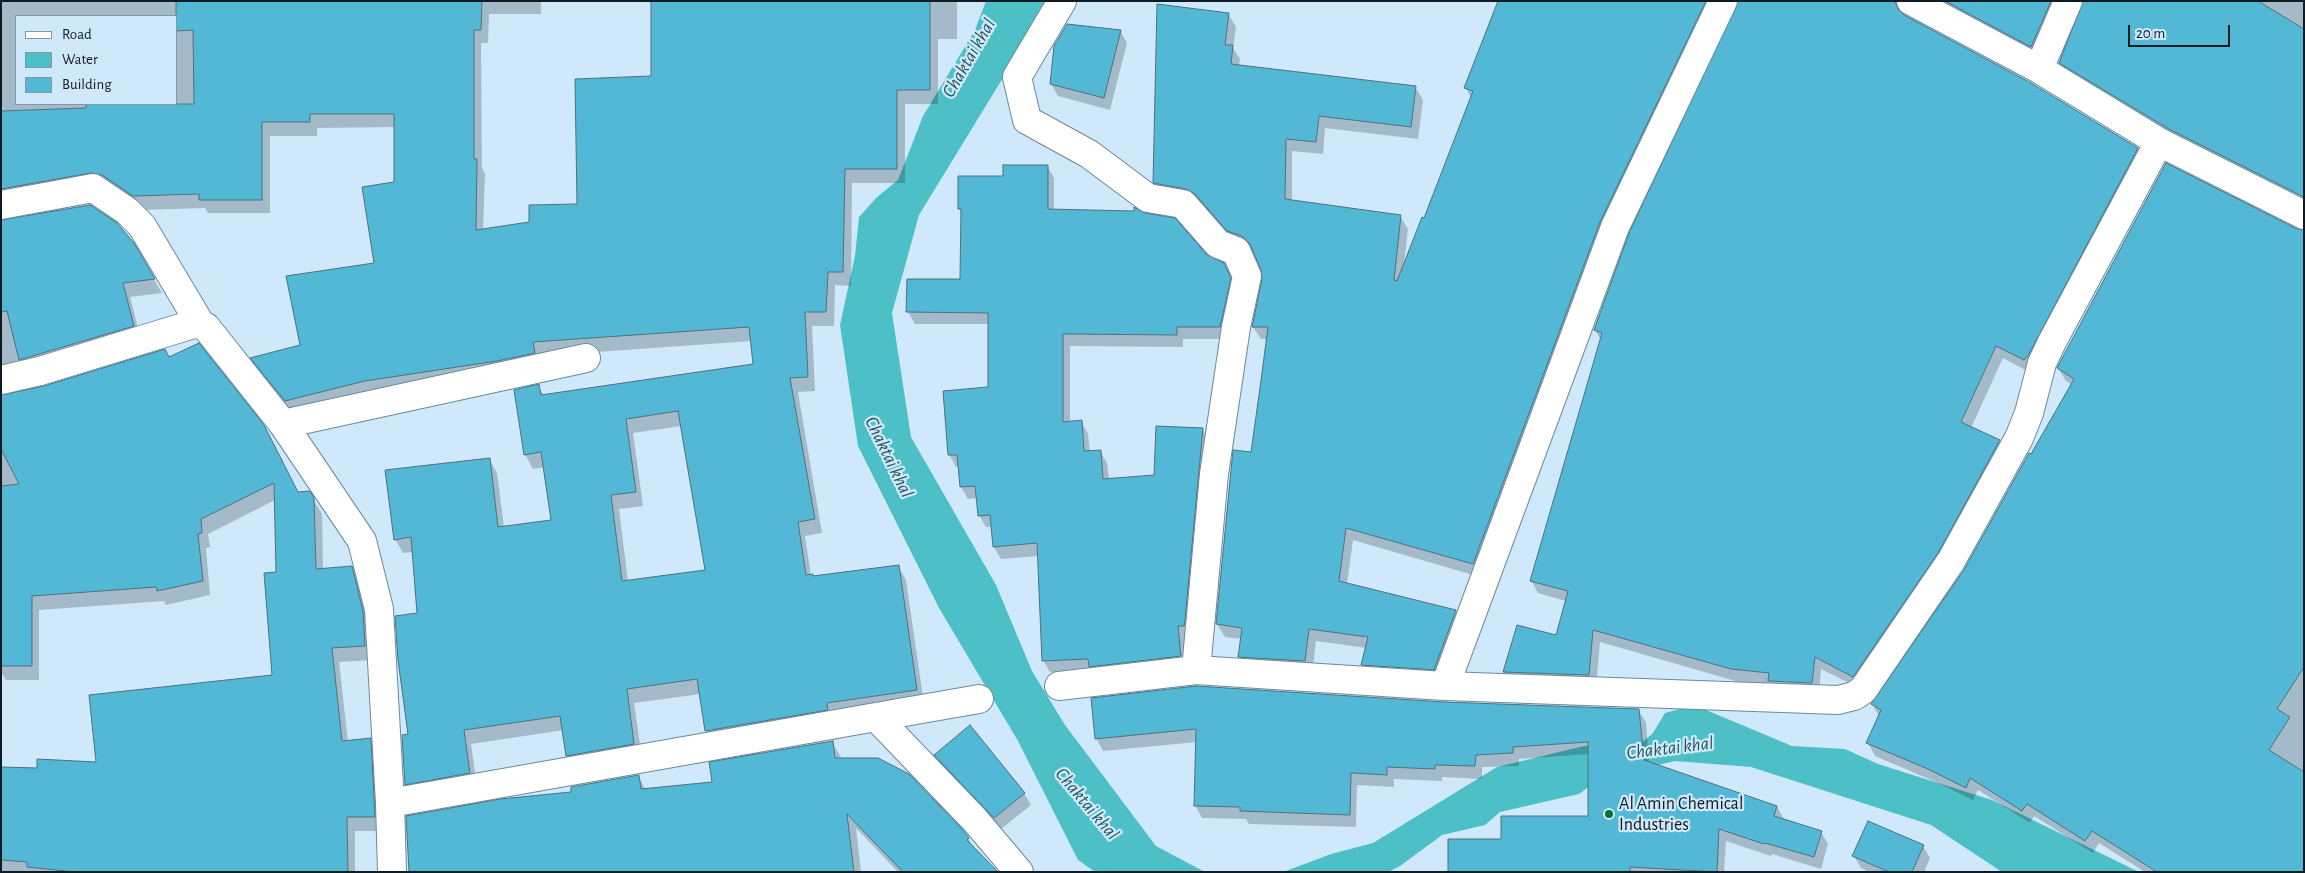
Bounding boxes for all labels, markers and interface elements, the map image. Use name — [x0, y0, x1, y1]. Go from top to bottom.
water label: Chaktai khal — [937, 14, 1001, 102]
legend — [15, 15, 178, 105]
scale bar — [2130, 15, 2232, 47]
text: 20 m — [2136, 26, 2165, 41]
text: Road — [62, 27, 92, 42]
text: Water — [62, 52, 98, 67]
text: Building — [62, 77, 112, 92]
water label: Chaktai khal — [860, 413, 918, 501]
water label: Chaktai khal — [1625, 731, 1715, 765]
water label: Chaktai khal — [1050, 763, 1124, 845]
place label: Al Amin Chemical Industries — [1619, 793, 1743, 836]
marker: Al Amin Chemical Industries — [1603, 808, 1615, 820]

